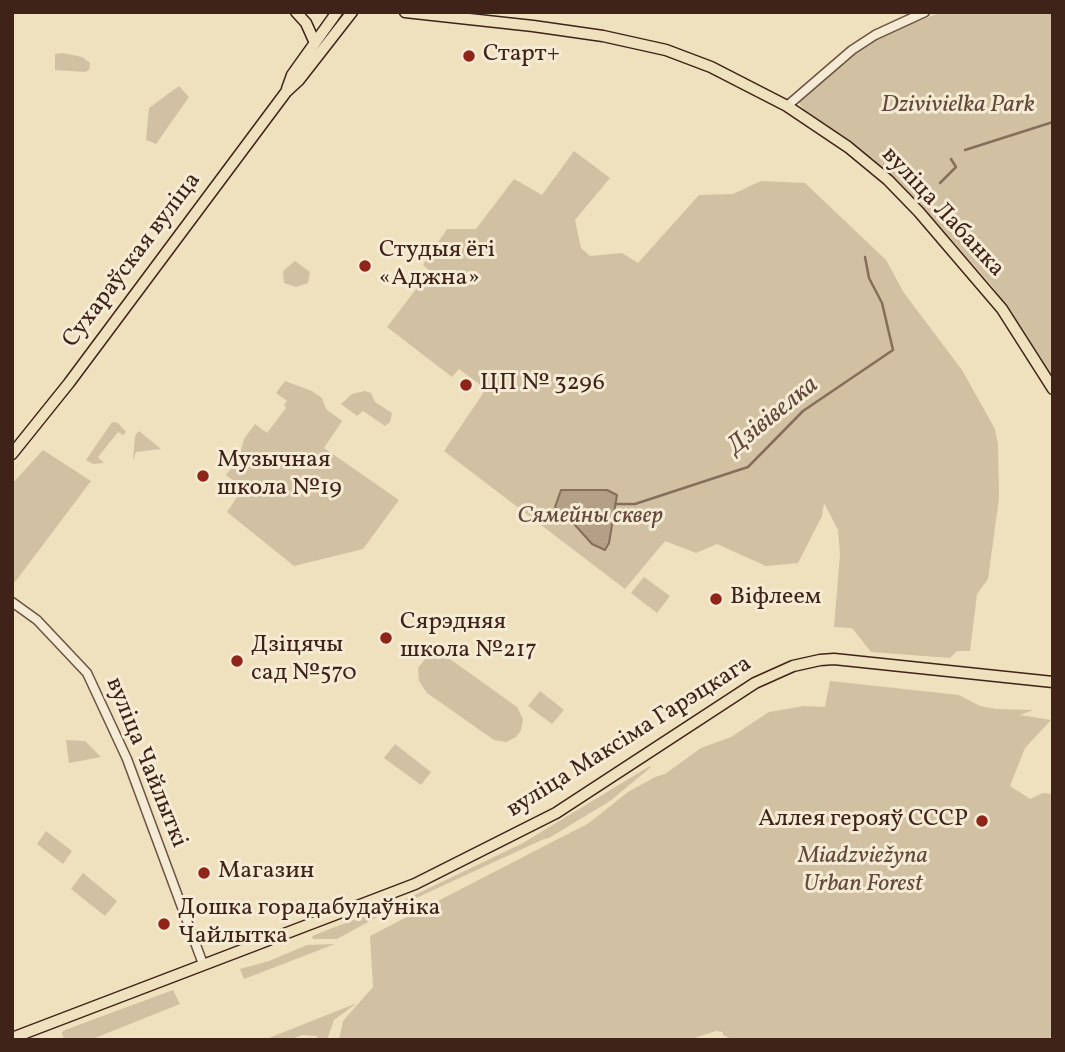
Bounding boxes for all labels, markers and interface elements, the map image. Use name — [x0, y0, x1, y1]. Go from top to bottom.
place label: Старт+ — [483, 42, 560, 70]
marker: Старт+ — [461, 48, 477, 64]
park label: Dzivivielka Park — [881, 93, 1035, 121]
street label: вуліца Лабанка — [874, 142, 1010, 284]
street label: Сухараўская вуліца — [58, 168, 208, 354]
place label: Студыя ёгі «Аджна» — [379, 238, 495, 294]
marker: Студыя ёгі «Аджна» — [357, 258, 373, 274]
place label: ЦП № 3296 — [480, 371, 605, 399]
water label: Дзівівелка — [722, 371, 826, 463]
marker: ЦП № 3296 — [458, 377, 474, 393]
place label: Музычная школа №19 — [217, 448, 342, 504]
marker: Музычная школа №19 — [195, 468, 211, 484]
park label: Сямейны сквер — [517, 504, 663, 532]
place label: Віфлеем — [730, 585, 821, 613]
marker: Віфлеем — [708, 591, 724, 607]
place label: Сярэдняя школа №217 — [400, 610, 537, 666]
marker: Сярэдняя школа №217 — [378, 630, 394, 646]
place label: Дзіцячы сад №570 — [251, 633, 357, 689]
street label: вуліца Максіма Гарэцкага — [502, 651, 758, 825]
marker: Дзіцячы сад №570 — [229, 653, 245, 669]
street label: вуліца Чайлыткі — [98, 674, 192, 852]
place label: Аллея герояў СССР — [758, 807, 968, 835]
marker: Аллея герояў СССР — [974, 813, 990, 829]
park label: Miadzviežyna Urban Forest — [798, 844, 928, 900]
place label: Магазин — [218, 859, 314, 887]
marker: Магазин — [196, 865, 212, 881]
place label: Дошка горадабудаўніка Чайлытка — [178, 896, 441, 952]
marker: Дошка горадабудаўніка Чайлытка — [156, 916, 172, 932]

